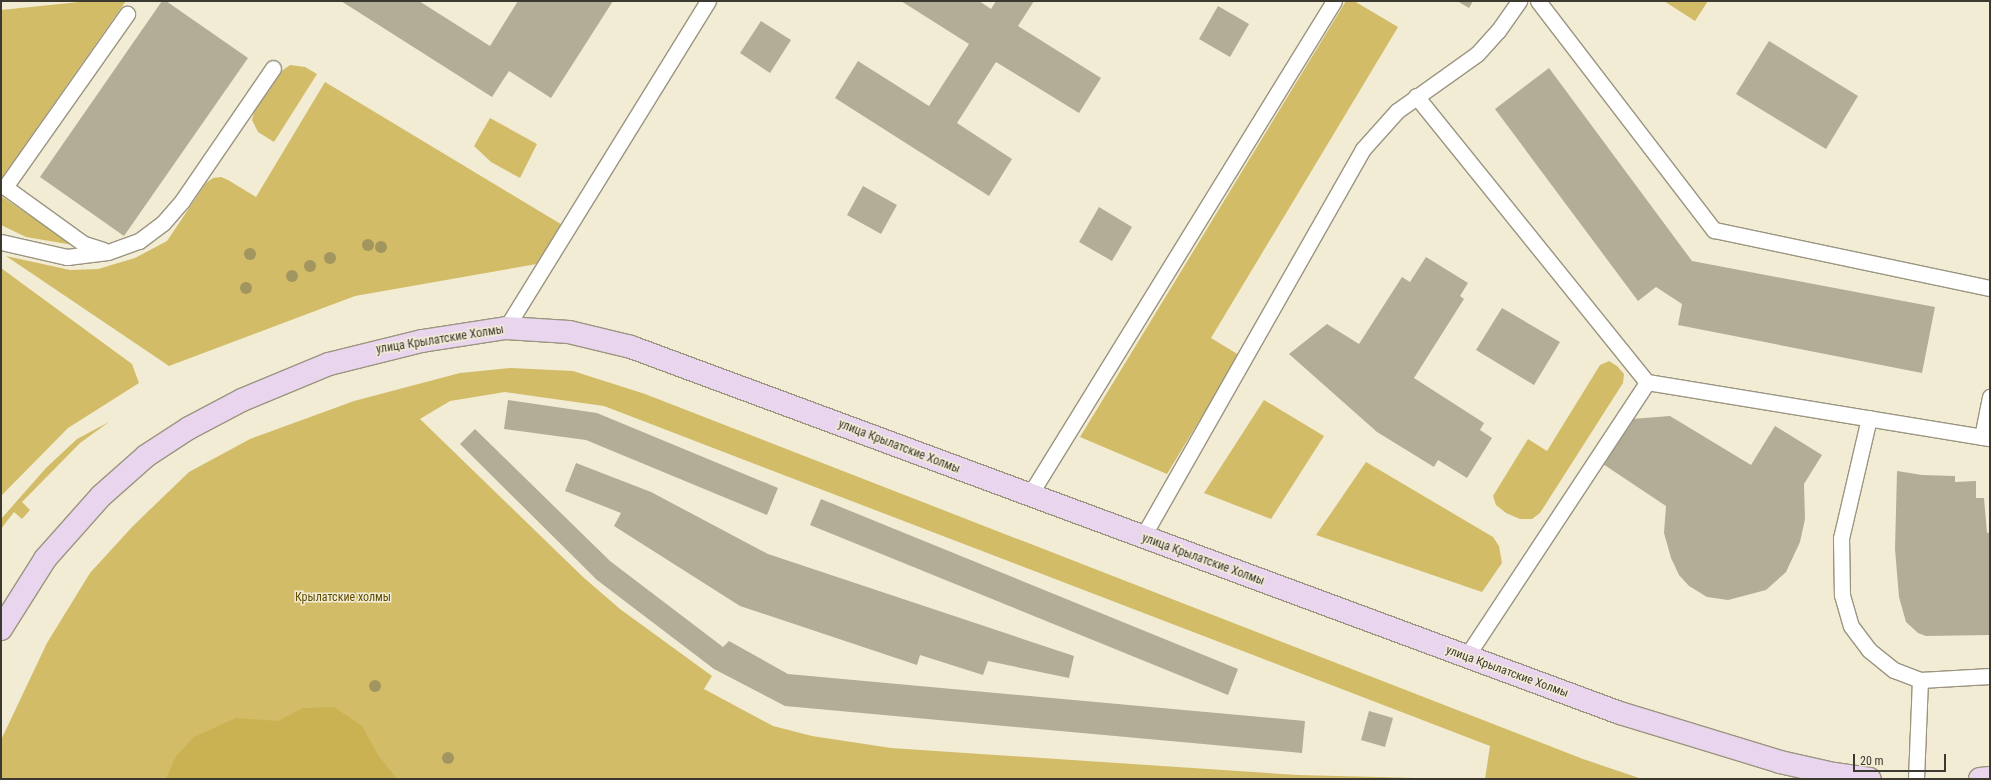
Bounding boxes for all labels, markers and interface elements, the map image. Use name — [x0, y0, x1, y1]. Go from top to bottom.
street label: улица Крылатские Холмы — [375, 323, 505, 357]
street label: улица Крылатские Холмы — [836, 417, 962, 477]
street label: улица Крылатские Холмы — [1140, 531, 1266, 589]
park label: Крылатские холмы — [295, 591, 391, 605]
street label: улица Крылатские Холмы — [1444, 643, 1570, 701]
scale bar — [1855, 746, 1948, 772]
text: 20 m — [1860, 754, 1884, 768]

